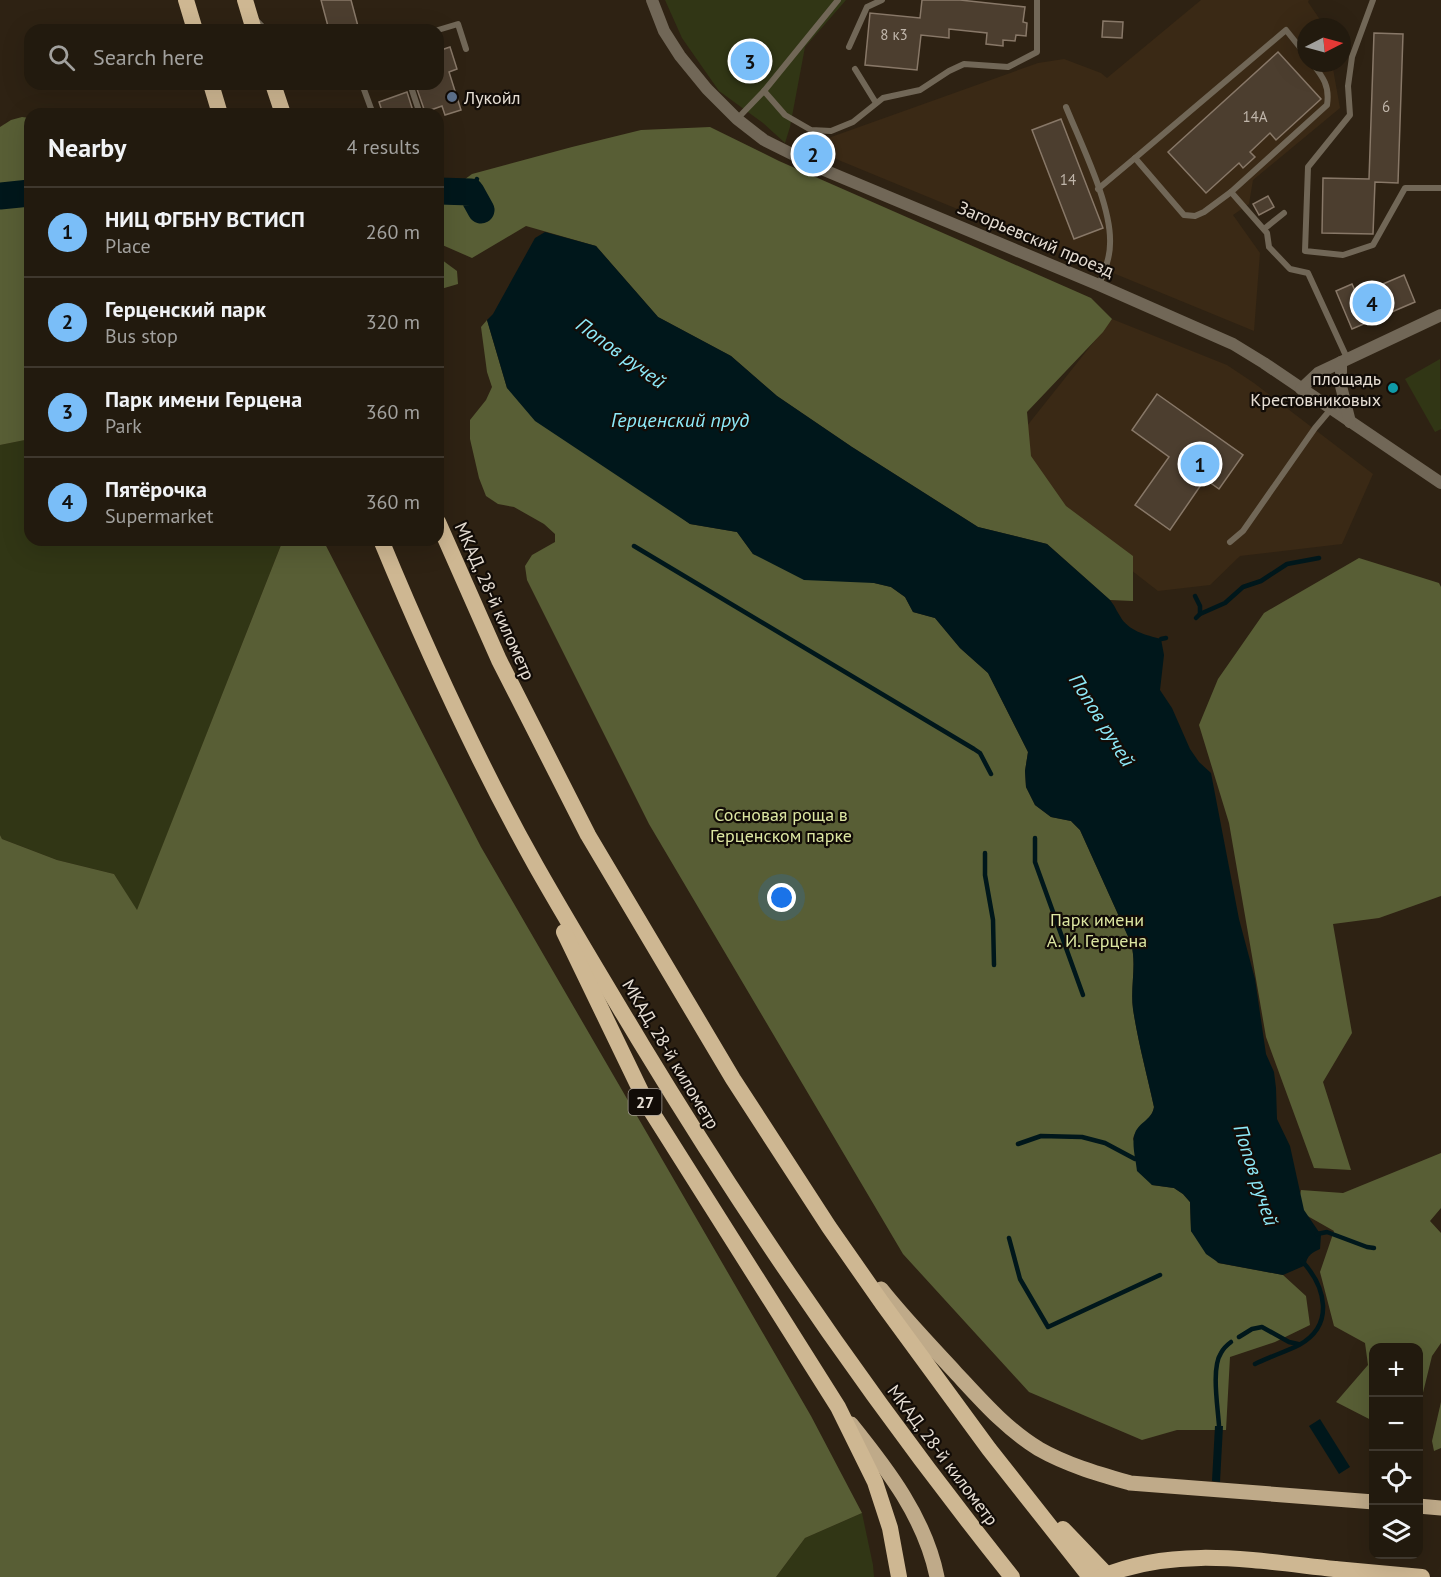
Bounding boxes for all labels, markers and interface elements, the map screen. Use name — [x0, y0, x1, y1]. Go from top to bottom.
north arrow — [1297, 18, 1351, 72]
search box — [24, 24, 444, 90]
house number: 8 к3 — [880, 25, 908, 44]
pin: 3 — [730, 38, 770, 84]
icon: search — [45, 41, 78, 74]
text: Search here — [93, 43, 204, 71]
place label: Лукойл — [463, 86, 521, 109]
marker: Лукойл — [445, 90, 459, 104]
house number: 6 — [1382, 97, 1390, 116]
house number: 14А — [1242, 107, 1268, 126]
text: Nearby — [48, 131, 126, 164]
pin: 2 — [794, 132, 832, 176]
text: 4 results — [347, 134, 420, 160]
house number: 14 — [1060, 170, 1076, 189]
street label: Загорьевский проезд — [954, 196, 1118, 282]
text: НИЦ ФГБНУ ВСТИСП — [105, 205, 305, 233]
text: 1 — [62, 219, 73, 245]
text: 260 m — [366, 219, 420, 245]
text: Place — [105, 233, 151, 259]
pin: 4 — [1352, 280, 1392, 326]
text: Герценский парк — [105, 295, 266, 323]
text: 2 — [62, 309, 73, 335]
text: 320 m — [366, 309, 420, 335]
water label: Попов ручей — [571, 312, 671, 394]
text: Bus stop — [105, 323, 178, 349]
place label: площадь Крестовниковых — [1250, 367, 1381, 411]
marker: площадь Крестовниковых — [1386, 381, 1400, 395]
text: Парк имени Герцена — [105, 385, 302, 413]
text: 3 — [62, 399, 73, 425]
text: 360 m — [366, 399, 420, 425]
water label: Герценский пруд — [611, 407, 749, 433]
text: Park — [105, 413, 142, 439]
pin: 1 — [1180, 442, 1220, 486]
text: Пятёрочка — [105, 475, 207, 503]
text: 4 — [62, 489, 73, 515]
text: 360 m — [366, 489, 420, 515]
text: Supermarket — [105, 503, 213, 529]
street label: МКАД, 28-й километр — [450, 518, 540, 684]
water label: Попов ручей — [1063, 669, 1141, 771]
park label: Сосновая роща в Герценском парке — [710, 803, 852, 847]
your location — [767, 883, 796, 912]
park label: Парк имени А. И. Герцена — [1047, 908, 1147, 952]
street label: МКАД, 28-й километр — [617, 975, 725, 1133]
road number: 27 — [628, 1089, 662, 1115]
water label: Попов ручей — [1227, 1121, 1285, 1229]
map controls — [1369, 1343, 1423, 1559]
button: + — [1369, 1343, 1423, 1397]
street label: МКАД, 28-й километр — [882, 1380, 1004, 1530]
button: − — [1369, 1397, 1423, 1451]
button: locate — [1369, 1451, 1423, 1505]
button: layers — [1369, 1505, 1423, 1559]

